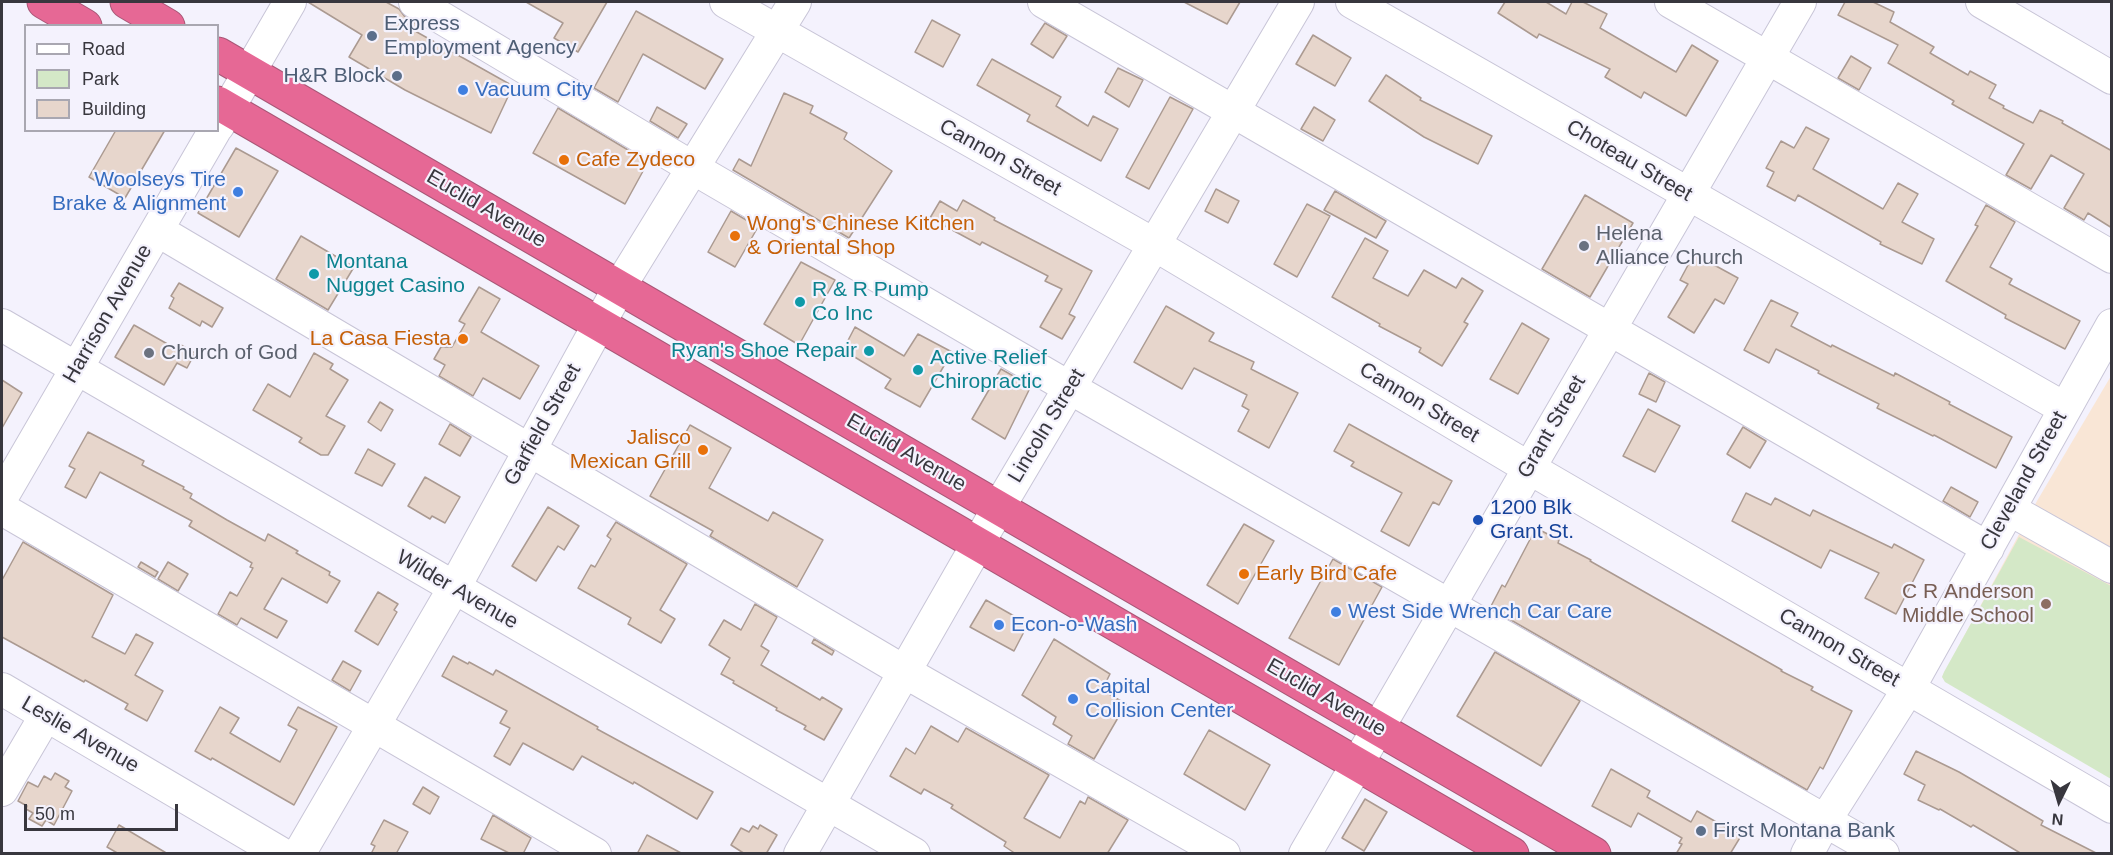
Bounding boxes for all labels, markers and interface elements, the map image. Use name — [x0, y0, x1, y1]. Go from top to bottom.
place label: Express Employment Agency — [384, 11, 577, 61]
legend — [24, 24, 219, 132]
marker: Express Employment Agency — [365, 29, 379, 43]
text: Road — [82, 39, 125, 59]
place label: H&R Block — [283, 63, 385, 89]
text: Park — [82, 69, 119, 89]
marker: H&R Block — [390, 69, 404, 83]
place label: Vacuum City — [475, 77, 592, 103]
marker: Vacuum City — [456, 83, 470, 97]
text: Building — [82, 99, 146, 119]
street label: Cannon Street — [935, 114, 1065, 202]
street label: Choteau Street — [1562, 115, 1696, 207]
place label: Cafe Zydeco — [576, 147, 695, 173]
marker: Cafe Zydeco — [557, 153, 571, 167]
street label: Euclid Avenue — [422, 165, 550, 253]
place label: Woolseys Tire Brake & Alignment — [52, 167, 226, 217]
marker: Woolseys Tire Brake & Alignment — [231, 185, 245, 199]
place label: Wong's Chinese Kitchen & Oriental Shop — [747, 211, 975, 261]
place label: Helena Alliance Church — [1596, 221, 1743, 271]
marker: Wong's Chinese Kitchen & Oriental Shop — [728, 229, 742, 243]
marker: Helena Alliance Church — [1577, 239, 1591, 253]
street label: Harrison Avenue — [58, 240, 158, 388]
place label: Montana Nugget Casino — [326, 249, 465, 299]
marker: Montana Nugget Casino — [307, 267, 321, 281]
place label: R & R Pump Co Inc — [812, 277, 929, 327]
marker: R & R Pump Co Inc — [793, 295, 807, 309]
place label: La Casa Fiesta — [310, 326, 451, 352]
marker: La Casa Fiesta — [456, 332, 470, 346]
place label: Ryan's Shoe Repair — [671, 338, 857, 364]
place label: Church of God — [161, 340, 298, 366]
marker: Ryan's Shoe Repair — [862, 344, 876, 358]
place label: Active Relief Chiropractic — [930, 345, 1047, 395]
marker: Church of God — [142, 346, 156, 360]
street label: Cannon Street — [1354, 357, 1484, 449]
street label: Garfield Street — [499, 360, 587, 490]
marker: Active Relief Chiropractic — [911, 363, 925, 377]
street label: Lincoln Street — [1003, 364, 1091, 488]
street label: Grant Street — [1512, 371, 1592, 483]
street label: Cleveland Street — [1975, 407, 2073, 555]
street label: Euclid Avenue — [842, 409, 970, 497]
place label: Jalisco Mexican Grill — [570, 425, 691, 475]
marker: Jalisco Mexican Grill — [696, 443, 710, 457]
place label: 1200 Blk Grant St. — [1490, 495, 1574, 545]
marker: 1200 Blk Grant St. — [1471, 513, 1485, 527]
street label: Wilder Avenue — [392, 545, 522, 635]
place label: Early Bird Cafe — [1256, 561, 1397, 587]
marker: Early Bird Cafe — [1237, 567, 1251, 581]
place label: C R Anderson Middle School — [1902, 579, 2034, 629]
marker: C R Anderson Middle School — [2039, 597, 2053, 611]
place label: West Side Wrench Car Care — [1348, 599, 1612, 625]
street label: Cannon Street — [1774, 603, 1904, 693]
marker: West Side Wrench Car Care — [1329, 605, 1343, 619]
place label: Econ-o-Wash — [1011, 612, 1137, 638]
marker: Econ-o-Wash — [992, 618, 1006, 632]
street label: Euclid Avenue — [1262, 654, 1390, 742]
place label: Capital Collision Center — [1085, 674, 1233, 724]
street label: Leslie Avenue — [17, 691, 143, 779]
marker: Capital Collision Center — [1066, 692, 1080, 706]
north arrow — [2029, 771, 2089, 831]
scale bar — [27, 792, 182, 830]
text: 50 m — [35, 804, 75, 824]
text: N — [2051, 810, 2064, 828]
place label: First Montana Bank — [1713, 818, 1895, 844]
marker: First Montana Bank — [1694, 824, 1708, 838]

